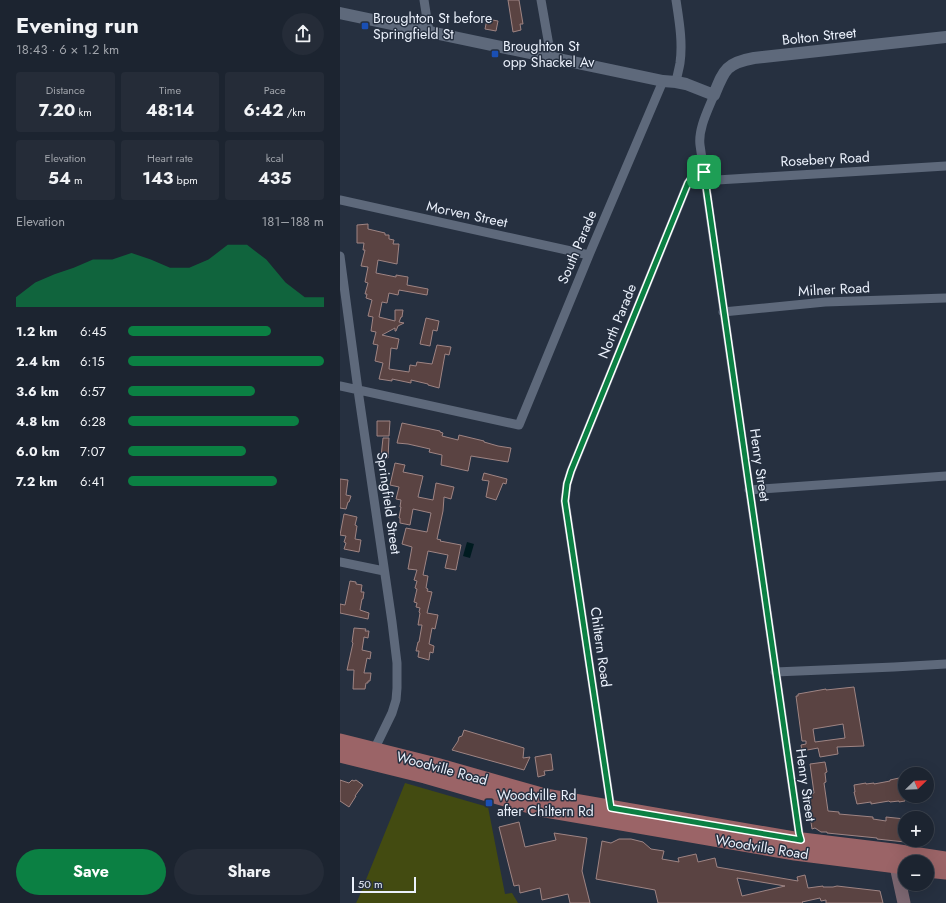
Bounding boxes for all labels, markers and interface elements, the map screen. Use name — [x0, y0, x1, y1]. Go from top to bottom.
place label: Broughton St before Springfield St — [373, 8, 492, 44]
text: Evening run — [16, 9, 139, 41]
button: share — [282, 13, 324, 55]
marker: Broughton St before Springfield St — [360, 21, 370, 31]
street label: Bolton Street — [781, 22, 858, 50]
place label: Broughton St opp Shackel Av — [503, 36, 595, 72]
text: 18:43 · 6 × 1.2 km — [16, 40, 119, 59]
marker: Broughton St opp Shackel Av — [490, 49, 500, 59]
text: Distance — [46, 82, 85, 98]
text: Time — [159, 82, 181, 98]
text: Pace — [264, 82, 286, 98]
text: 7.20 — [39, 98, 75, 122]
text: 48:14 — [146, 98, 194, 122]
text: 6:42 — [244, 98, 283, 122]
text: km — [75, 104, 92, 120]
text: /km — [283, 104, 306, 120]
street label: Rosebery Road — [780, 147, 870, 171]
text: Elevation — [45, 150, 86, 166]
text: Heart rate — [147, 150, 193, 166]
text: kcal — [266, 150, 284, 166]
pin — [687, 155, 721, 189]
icon: arrive — [693, 161, 715, 183]
text: 54 — [48, 166, 71, 190]
text: 143 — [142, 166, 173, 190]
text: 435 — [258, 166, 291, 190]
text: m — [71, 172, 83, 188]
text: bpm — [173, 172, 198, 188]
street label: Morven Street — [425, 196, 510, 232]
street label: South Parade — [552, 207, 602, 287]
text: Elevation — [16, 212, 65, 231]
text: 181–188 m — [261, 212, 324, 231]
street label: Milner Road — [798, 277, 870, 301]
street label: North Parade — [593, 281, 641, 361]
text: 1.2 km — [16, 322, 57, 341]
text: 6:45 — [80, 322, 106, 341]
text: 2.4 km — [16, 352, 60, 371]
text: 6:15 — [80, 352, 105, 371]
text: 3.6 km — [16, 382, 59, 401]
text: 6:57 — [80, 382, 106, 401]
text: 4.8 km — [16, 412, 59, 431]
text: 6:28 — [80, 412, 106, 431]
street label: Henry Street — [745, 427, 775, 503]
text: 6.0 km — [16, 442, 60, 461]
text: 7:07 — [80, 442, 105, 461]
street label: Springfield Street — [372, 451, 406, 556]
text: 7.2 km — [16, 472, 57, 491]
text: 6:41 — [80, 472, 105, 491]
street label: Chiltern Road — [585, 606, 617, 688]
street label: Woodville Road — [394, 746, 490, 790]
street label: Henry Street — [791, 747, 821, 823]
north arrow — [898, 767, 934, 803]
map controls — [898, 767, 934, 891]
place label: Woodville Rd after Chiltern Rd — [497, 785, 594, 821]
marker: Woodville Rd after Chiltern Rd — [484, 798, 494, 808]
button: + — [898, 811, 934, 847]
street label: Woodville Road — [714, 830, 810, 864]
button: Save — [16, 849, 166, 895]
button: Share — [174, 849, 324, 895]
button: − — [898, 855, 934, 891]
scale bar — [352, 875, 416, 894]
text: 50 m — [358, 876, 383, 892]

